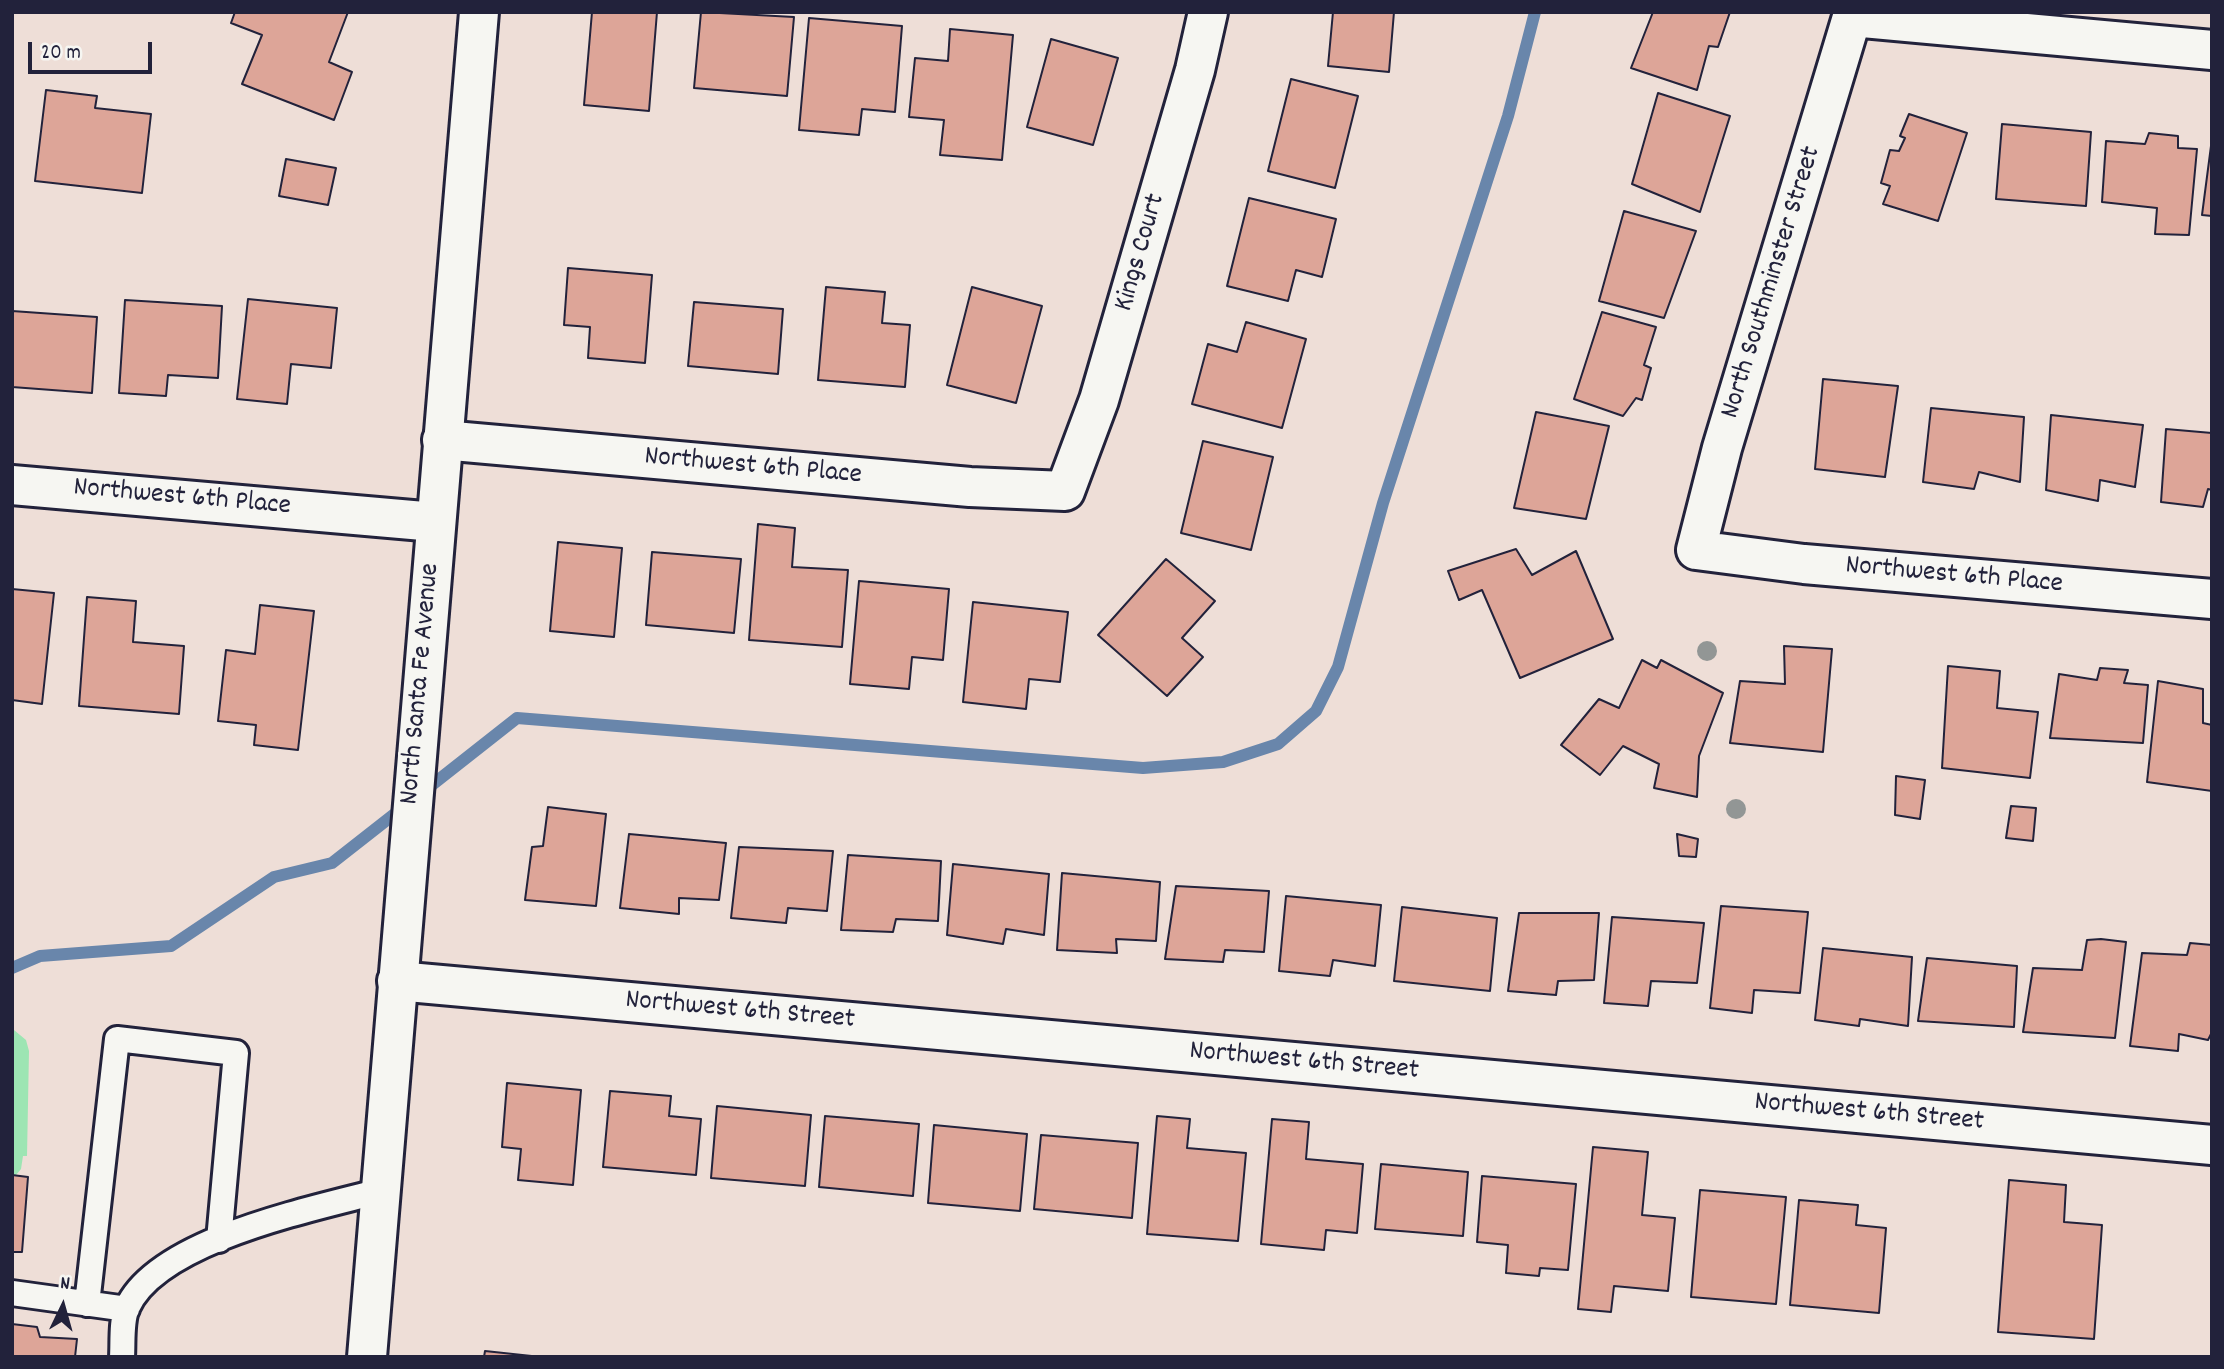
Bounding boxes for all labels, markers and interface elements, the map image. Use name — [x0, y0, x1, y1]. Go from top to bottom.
scale bar — [32, 28, 156, 72]
text: 20 m — [41, 39, 81, 69]
street label: North Southminster Street — [1716, 143, 1830, 423]
street label: Kings Court — [1109, 190, 1175, 316]
street label: Northwest 6th Place — [643, 442, 863, 494]
street label: Northwest 6th Place — [72, 473, 292, 525]
street label: Northwest 6th Place — [1844, 551, 2064, 603]
street label: North Santa Fe Avenue — [395, 562, 449, 806]
street label: Northwest 6th Street — [624, 985, 856, 1039]
street label: Northwest 6th Street — [1188, 1036, 1420, 1090]
street label: Northwest 6th Street — [1753, 1087, 1985, 1141]
north arrow — [28, 1271, 98, 1341]
text: N — [59, 1271, 71, 1298]

